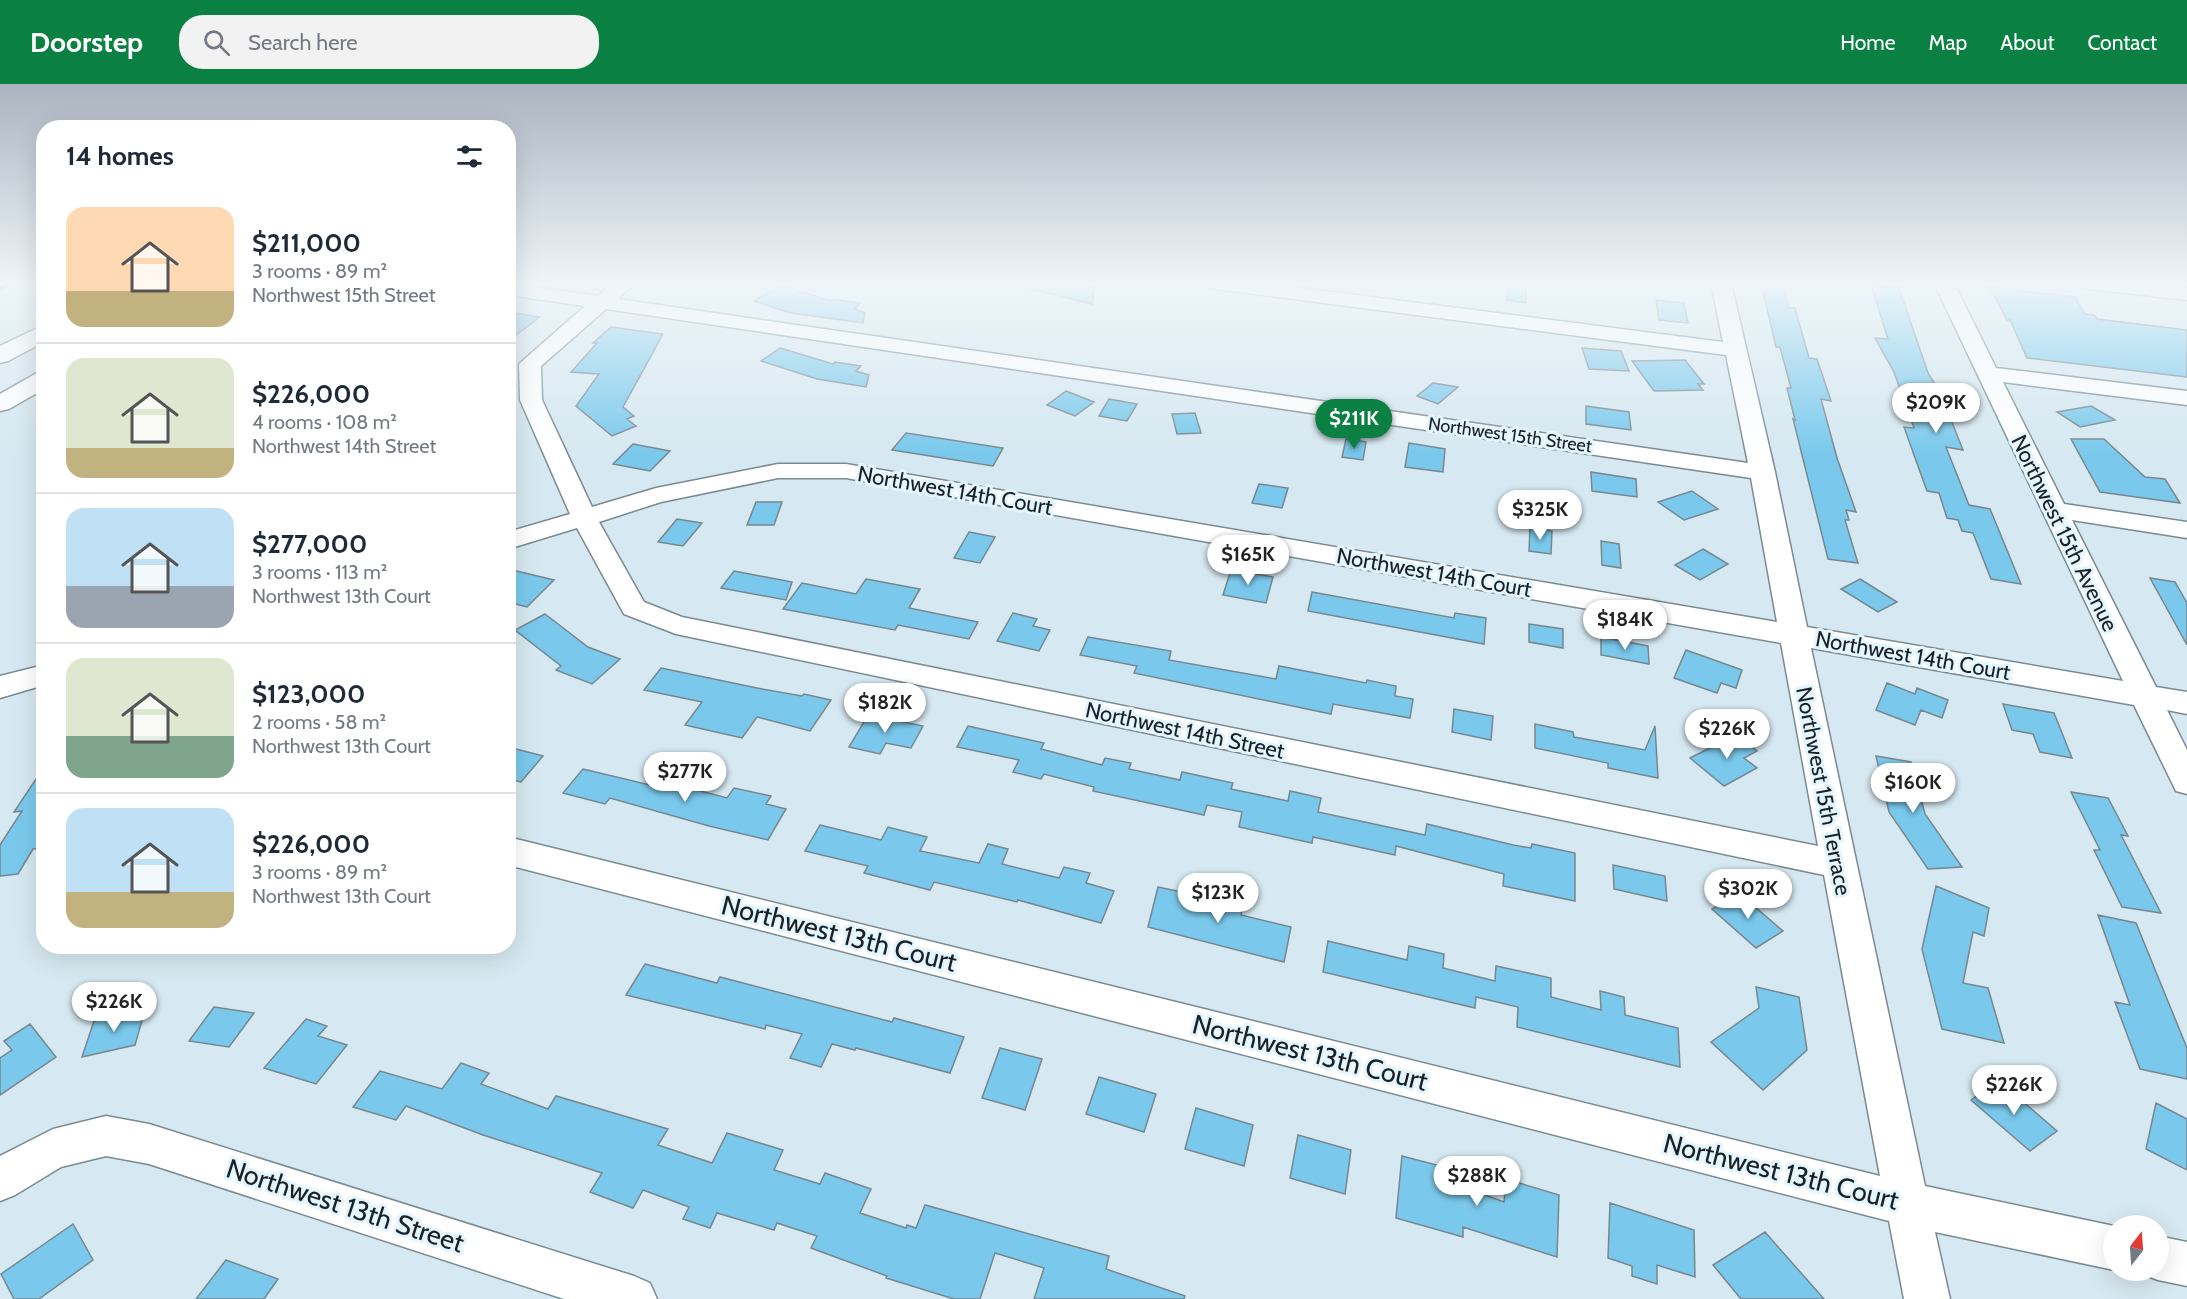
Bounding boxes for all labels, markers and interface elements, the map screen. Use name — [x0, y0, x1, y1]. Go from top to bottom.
search box — [179, 15, 599, 69]
text: Doorstep — [30, 25, 143, 59]
icon: search — [200, 26, 233, 59]
text: Search here — [248, 29, 357, 56]
text: Home — [1840, 30, 1896, 55]
text: Map — [1929, 30, 1967, 55]
text: About — [2000, 30, 2054, 55]
text: Contact — [2087, 30, 2157, 55]
text: 14 homes — [66, 140, 174, 172]
icon: filters — [453, 140, 486, 173]
text: $211,000 — [252, 227, 361, 259]
icon: home — [114, 231, 186, 303]
text: 3 rooms · 89 m² — [252, 259, 387, 283]
text: Northwest 15th Street — [252, 283, 436, 307]
text: $226,000 — [252, 378, 370, 410]
icon: home — [114, 382, 186, 454]
pin: $209K — [1894, 383, 1978, 434]
text: $209K — [1906, 390, 1966, 414]
pin: $211K — [1312, 399, 1396, 450]
text: $211K — [1329, 406, 1379, 430]
text: 4 rooms · 108 m² — [252, 410, 397, 434]
street label: Northwest 15th Street — [1427, 413, 1593, 457]
street label: Northwest 15th Avenue — [2005, 431, 2124, 636]
text: Northwest 14th Street — [252, 434, 436, 458]
street label: Northwest 14th Court — [855, 460, 1055, 521]
pin: $325K — [1498, 490, 1582, 541]
text: $325K — [1512, 497, 1568, 521]
text: $277,000 — [252, 528, 367, 560]
icon: home — [114, 532, 186, 604]
pin: $165K — [1206, 535, 1290, 586]
text: $165K — [1221, 542, 1275, 566]
street label: Northwest 14th Court — [1334, 542, 1534, 603]
text: 3 rooms · 113 m² — [252, 560, 388, 584]
text: Northwest 13th Court — [252, 584, 431, 608]
pin: $184K — [1583, 600, 1667, 651]
text: $184K — [1597, 607, 1653, 631]
street label: Northwest 14th Court — [1813, 625, 2013, 686]
text: $123,000 — [252, 678, 365, 710]
icon: home — [114, 682, 186, 754]
pin: $182K — [843, 683, 927, 734]
street label: Northwest 15th Terrace — [1790, 684, 1857, 898]
text: $182K — [858, 690, 912, 714]
street label: Northwest 14th Street — [1083, 696, 1287, 765]
pin: $226K — [1685, 709, 1769, 760]
text: 2 rooms · 58 m² — [252, 710, 386, 734]
text: $226K — [1699, 716, 1755, 740]
text: Northwest 13th Court — [252, 734, 431, 758]
pin: $277K — [643, 752, 727, 803]
text: $277K — [657, 759, 713, 783]
pin: $160K — [1871, 763, 1955, 814]
text: $160K — [1885, 770, 1941, 794]
text: $226,000 — [252, 828, 370, 860]
icon: home — [114, 832, 186, 904]
text: 3 rooms · 89 m² — [252, 860, 387, 884]
pin: $302K — [1706, 869, 1790, 920]
pin: $123K — [1176, 873, 1260, 924]
text: $302K — [1718, 876, 1778, 900]
text: $123K — [1192, 880, 1244, 904]
text: Northwest 13th Court — [252, 884, 431, 908]
street label: Northwest 13th Court — [718, 888, 960, 979]
pin: $226K — [72, 982, 156, 1033]
text: $226K — [86, 989, 142, 1013]
street label: Northwest 13th Court — [1189, 1007, 1431, 1098]
pin: $226K — [1972, 1065, 2056, 1116]
text: $226K — [1986, 1072, 2042, 1096]
street label: Northwest 13th Court — [1660, 1126, 1902, 1217]
street label: Northwest 13th Street — [222, 1152, 468, 1259]
pin: $288K — [1435, 1156, 1519, 1207]
text: $288K — [1448, 1163, 1506, 1187]
north arrow — [2103, 1215, 2169, 1281]
map controls — [2103, 1215, 2169, 1281]

